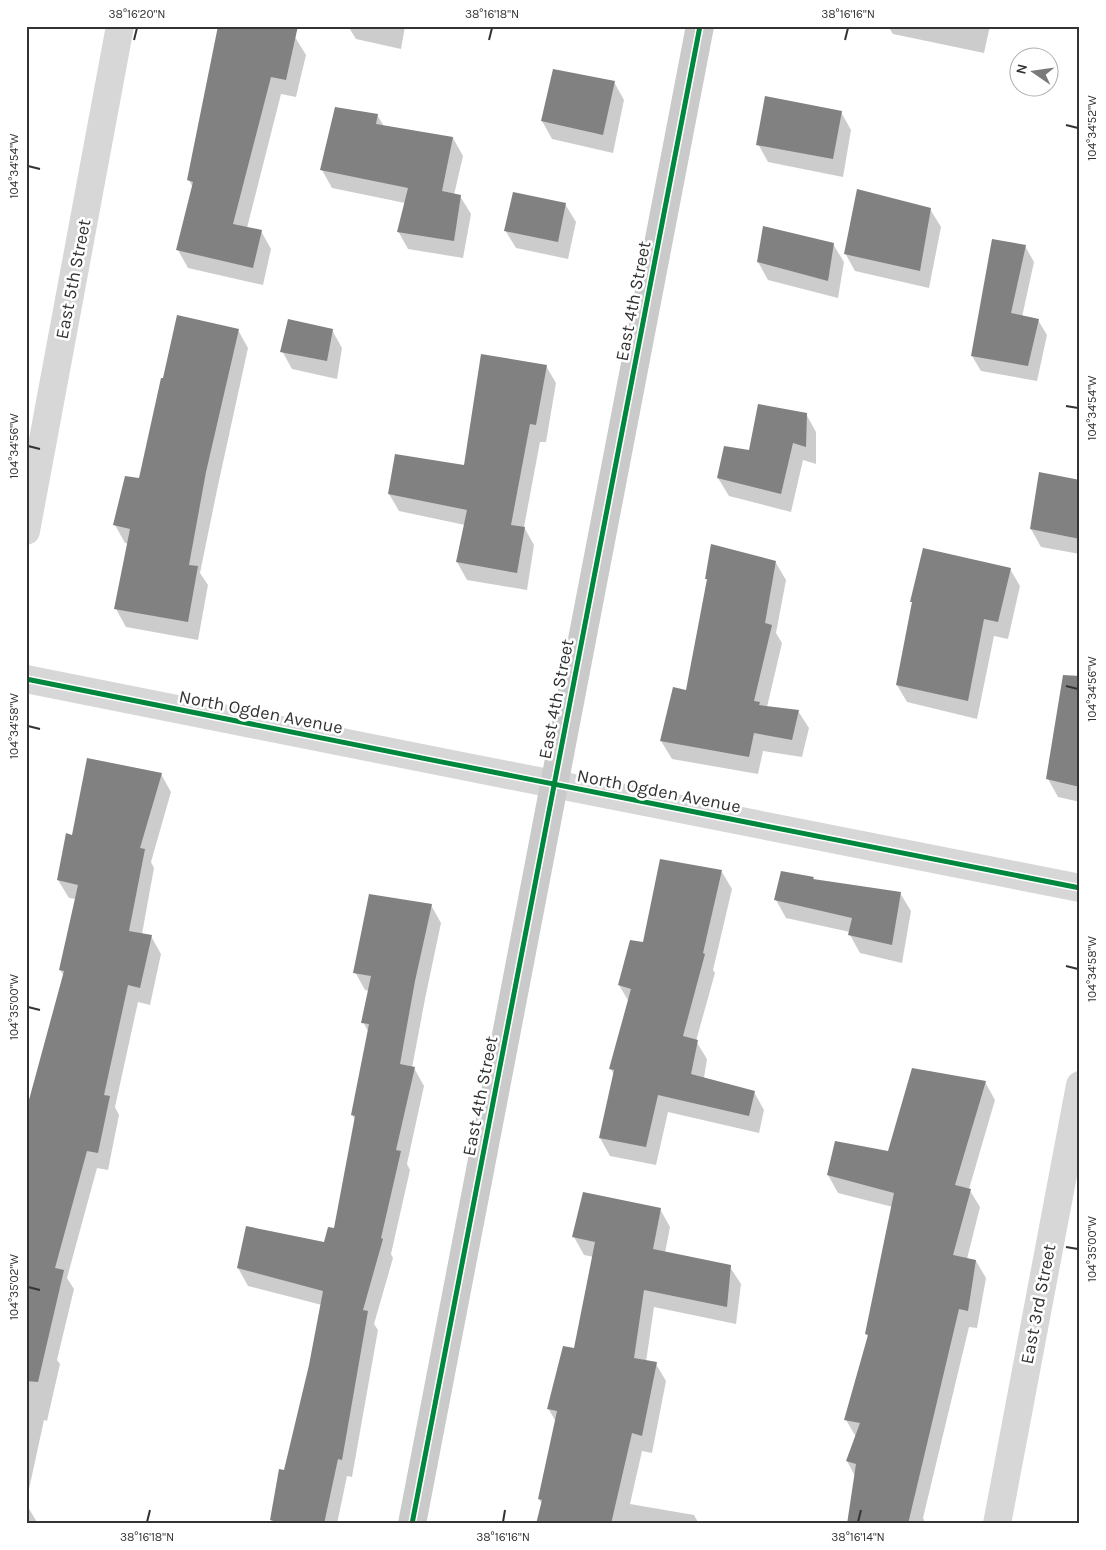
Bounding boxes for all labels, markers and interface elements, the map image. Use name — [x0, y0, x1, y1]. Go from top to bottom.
text: 38°16'20"N — [109, 7, 165, 21]
text: 38°16'18"N — [465, 7, 519, 21]
text: 38°16'16"N — [821, 7, 875, 21]
north arrow — [1008, 48, 1058, 98]
text: N — [1012, 62, 1031, 76]
text: 104°34'52"W — [1085, 95, 1099, 161]
text: 104°34'54"W — [7, 133, 21, 199]
street label: East 5th Street — [51, 217, 95, 341]
street label: East 4th Street — [611, 239, 655, 363]
text: 104°34'54"W — [1085, 375, 1099, 441]
text: 104°34'56"W — [7, 413, 21, 479]
street label: East 4th Street — [534, 637, 578, 761]
text: 104°34'56"W — [1085, 656, 1099, 722]
street label: North Ogden Avenue — [177, 685, 345, 739]
text: 104°34'58"W — [7, 693, 21, 759]
street label: North Ogden Avenue — [575, 764, 743, 818]
text: 104°34'58"W — [1085, 936, 1099, 1002]
text: 104°35'00"W — [7, 974, 21, 1040]
street label: East 4th Street — [458, 1034, 502, 1158]
text: 104°35'00"W — [1085, 1216, 1099, 1282]
street label: East 3rd Street — [1016, 1242, 1060, 1366]
text: 104°35'02"W — [7, 1254, 21, 1320]
text: 38°16'18"N — [120, 1530, 174, 1544]
text: 38°16'16"N — [476, 1530, 530, 1544]
text: 38°16'14"N — [831, 1530, 885, 1544]

